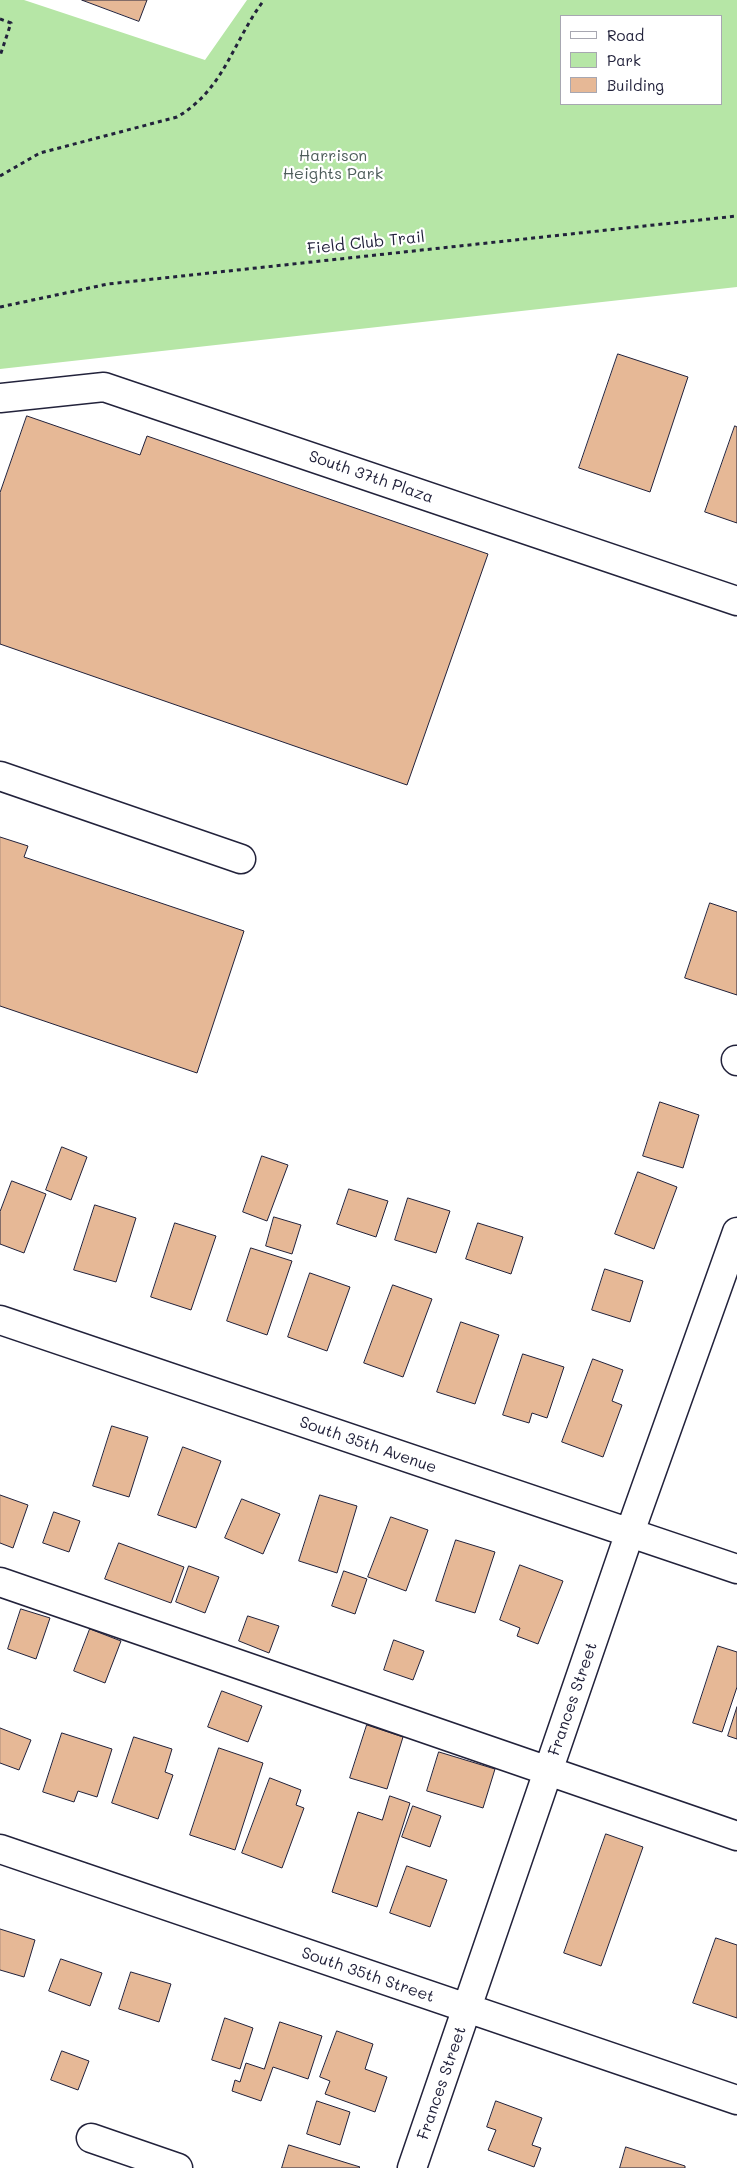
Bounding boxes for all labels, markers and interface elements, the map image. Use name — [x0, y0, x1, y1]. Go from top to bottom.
legend — [560, 15, 722, 105]
text: Road — [607, 25, 644, 45]
text: Park — [607, 50, 641, 70]
text: Building — [607, 75, 664, 95]
park label: Harrison Heights Park — [283, 146, 383, 184]
street label: Field Club Trail — [306, 227, 426, 259]
street label: South 37th Plaza — [306, 447, 436, 507]
street label: South 35th Avenue — [297, 1413, 439, 1477]
street label: Frances Street — [545, 1640, 601, 1758]
street label: South 35th Street — [299, 1943, 437, 2007]
street label: Frances Street — [414, 2024, 470, 2142]

